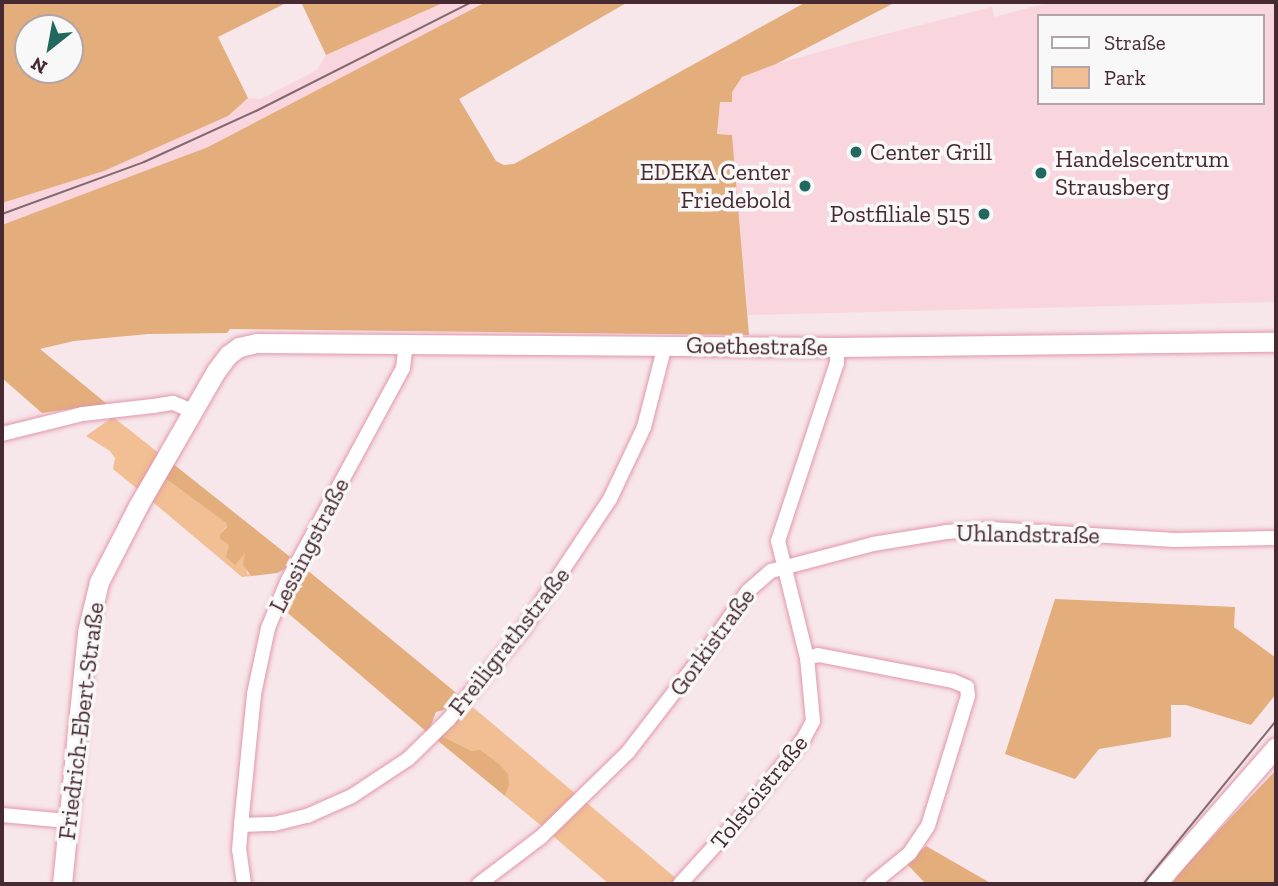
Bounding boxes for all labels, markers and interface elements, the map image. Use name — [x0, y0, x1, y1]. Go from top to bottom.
north arrow — [14, 14, 84, 84]
legend — [1036, 14, 1264, 105]
text: Straße — [1104, 30, 1166, 55]
text: N — [27, 52, 51, 79]
text: Park — [1104, 65, 1146, 90]
place label: Center Grill — [870, 138, 992, 166]
marker: Center Grill — [848, 144, 864, 160]
place label: Handelscentrum Strausberg — [1055, 145, 1229, 201]
place label: EDEKA Center Friedebold — [639, 158, 791, 214]
marker: Handelscentrum Strausberg — [1033, 165, 1049, 181]
marker: EDEKA Center Friedebold — [797, 178, 813, 194]
place label: Postfiliale 515 — [830, 200, 970, 228]
marker: Postfiliale 515 — [976, 206, 992, 222]
street label: Goethestraße — [686, 330, 828, 362]
street label: Lessingstraße — [263, 473, 355, 617]
street label: Uhlandstraße — [956, 518, 1100, 550]
street label: Freiligrathstraße — [442, 561, 576, 721]
street label: Gorkistraße — [663, 583, 761, 701]
street label: Friedrich-Ebert-Straße — [52, 600, 110, 842]
street label: Tolstoistraße — [704, 729, 814, 855]

